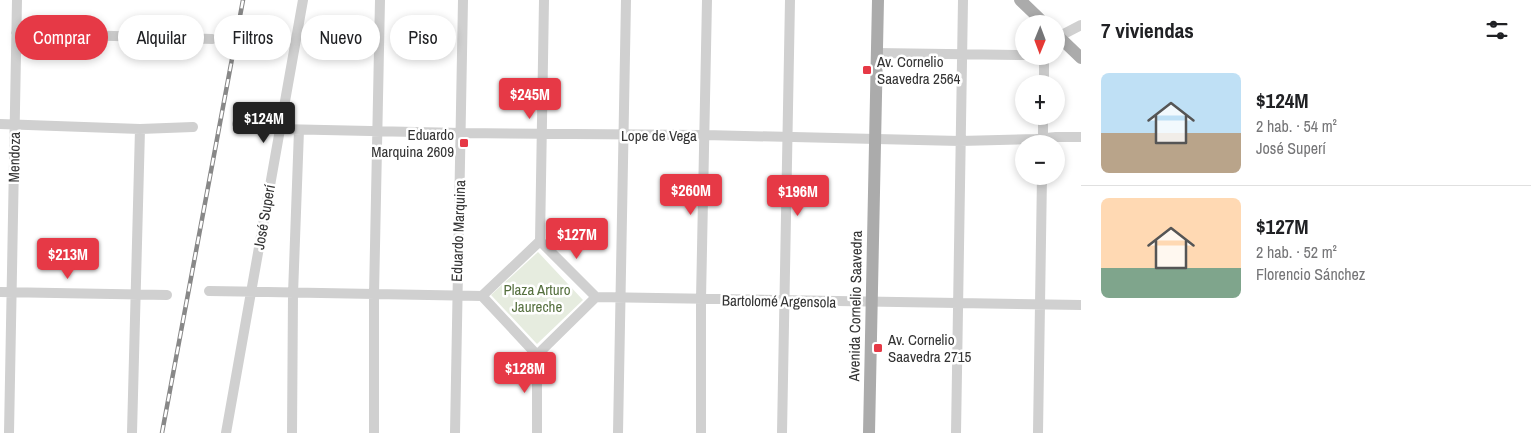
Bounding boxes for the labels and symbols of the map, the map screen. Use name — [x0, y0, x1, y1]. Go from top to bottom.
north arrow — [1015, 15, 1065, 65]
place label: Av. Cornelio Saavedra 2564 — [876, 51, 961, 89]
marker: Av. Cornelio Saavedra 2564 — [861, 64, 873, 76]
pin: $245M — [495, 78, 565, 120]
pin: $124M — [229, 102, 299, 144]
place label: Eduardo Marquina 2609 — [371, 124, 454, 162]
street label: Lope de Vega — [621, 125, 697, 146]
street label: Mendoza — [3, 131, 25, 182]
marker: Eduardo Marquina 2609 — [458, 137, 470, 149]
pin: $260M — [656, 174, 726, 216]
pin: $196M — [763, 174, 833, 217]
street label: Eduardo Marquina — [446, 180, 470, 282]
street label: José Superí — [248, 182, 280, 251]
pin: $127M — [542, 218, 612, 260]
street label: Avenida Cornelio Saavedra — [843, 230, 867, 383]
pin: $213M — [33, 238, 103, 280]
park label: Plaza Arturo Jaureche — [503, 279, 571, 317]
street label: Bartolomé Argensola — [722, 290, 836, 312]
place label: Av. Cornelio Saavedra 2715 — [887, 329, 972, 367]
marker: Av. Cornelio Saavedra 2715 — [872, 342, 884, 354]
pin: $128M — [490, 352, 560, 394]

